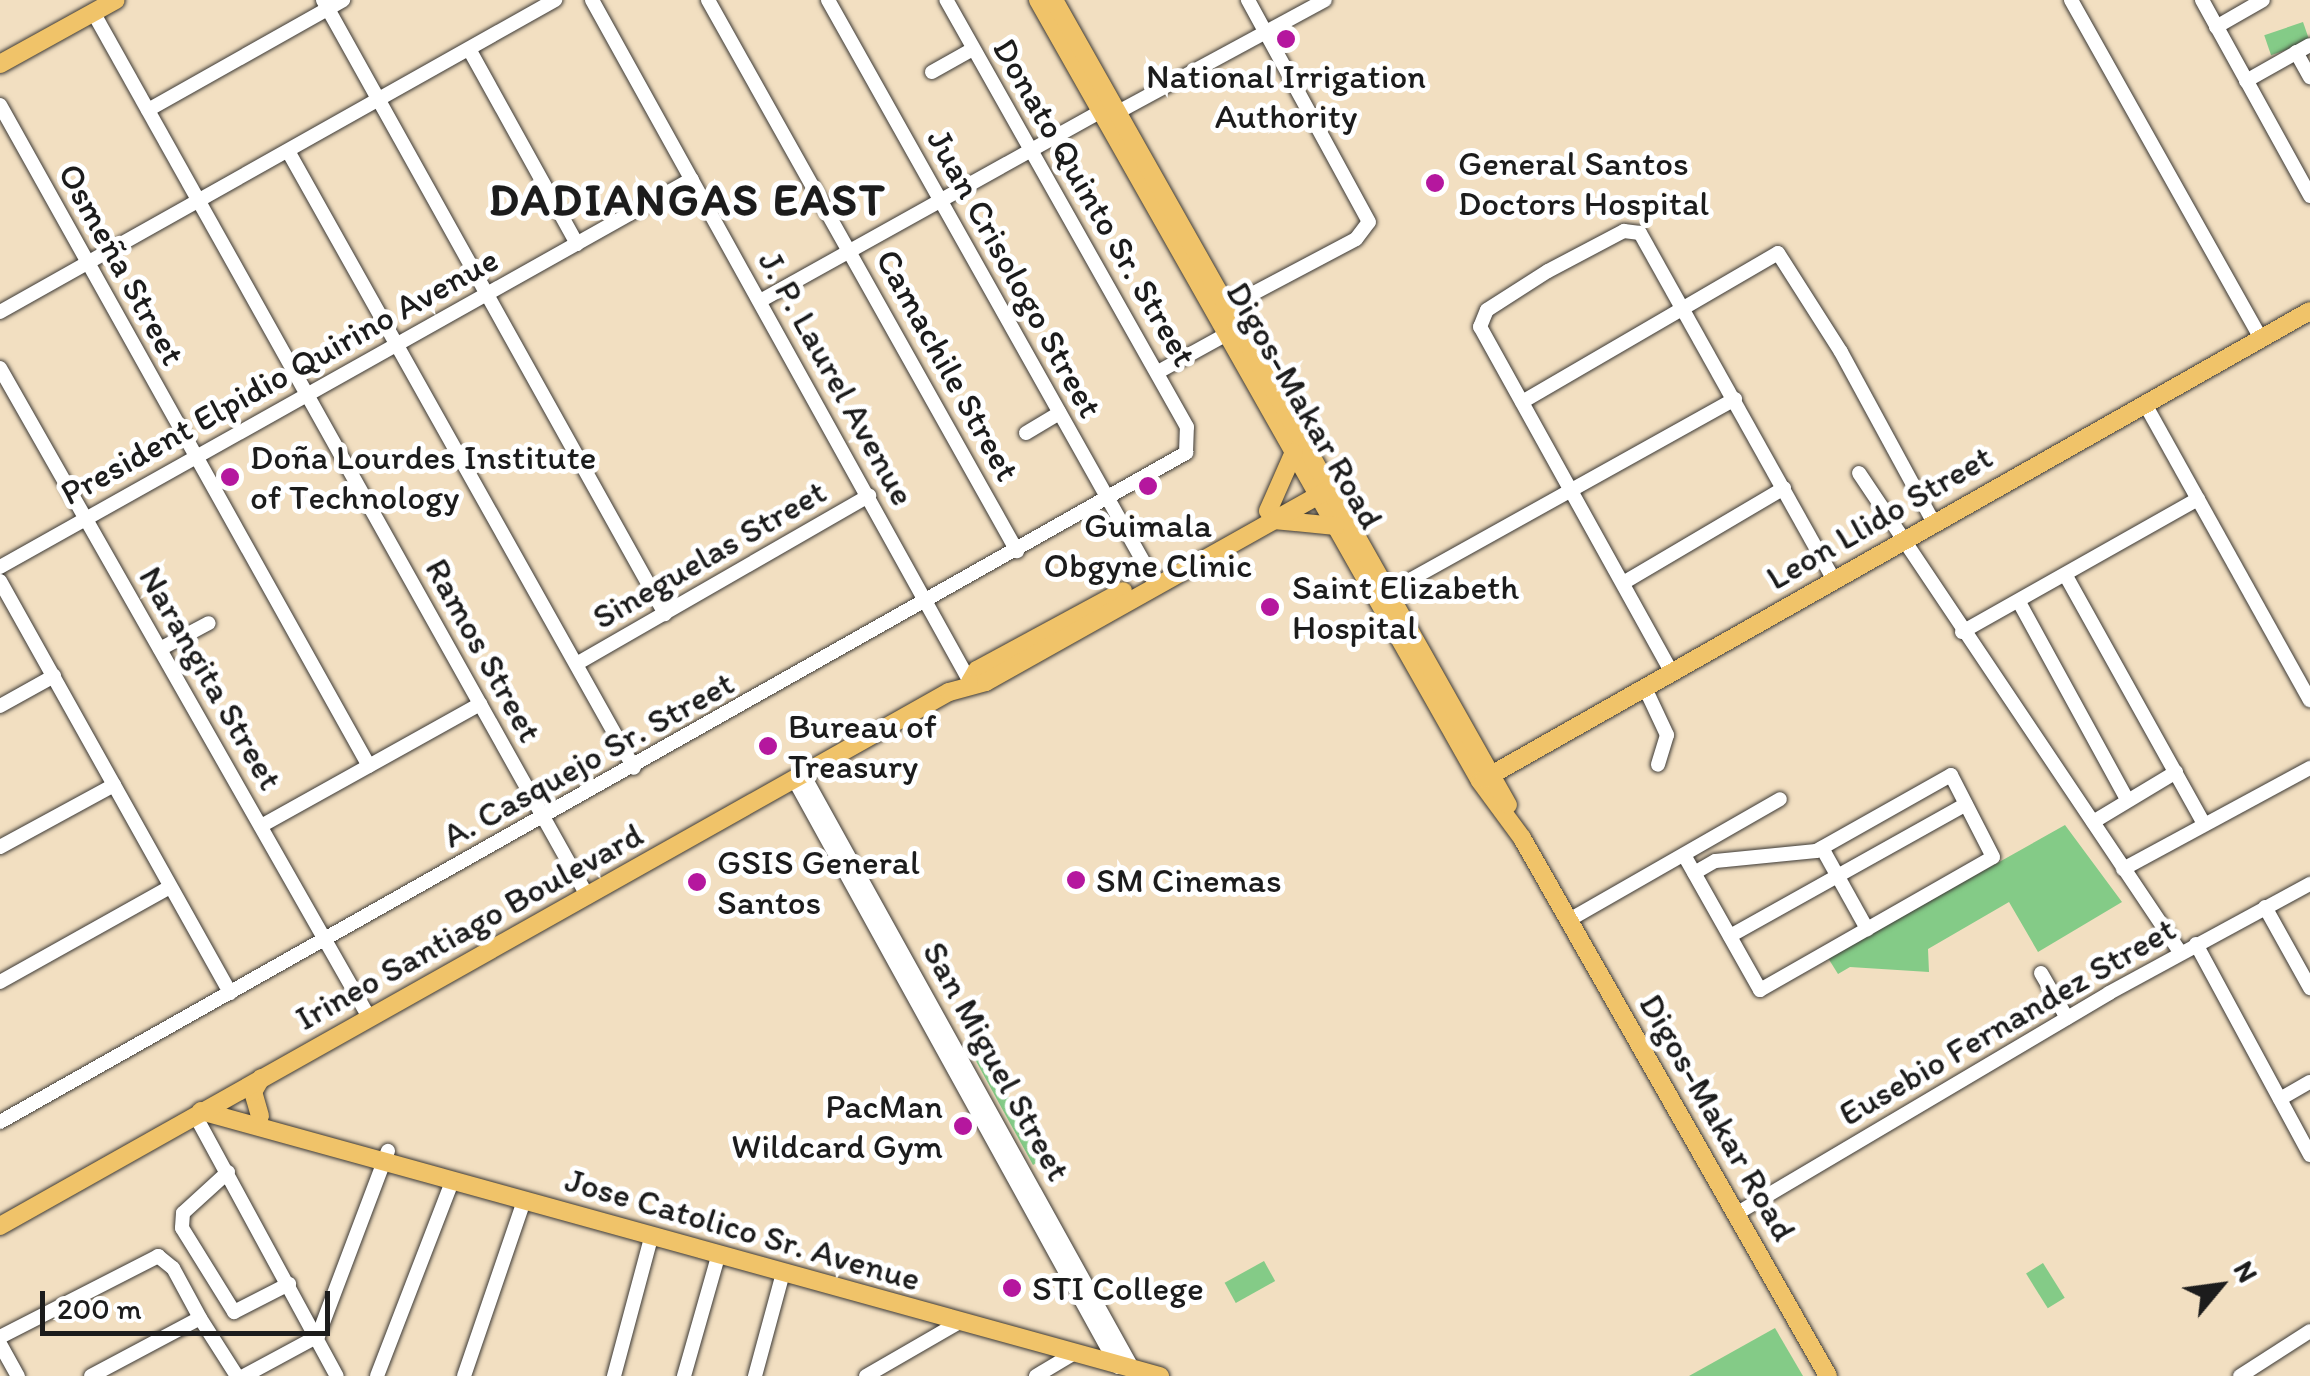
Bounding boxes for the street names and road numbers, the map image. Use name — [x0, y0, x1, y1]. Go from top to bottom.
street label: Donato Quinto Sr. Street — [984, 31, 1206, 373]
street label: Juan Crisologo Street — [918, 121, 1112, 425]
street label: Osmeña Street — [50, 156, 194, 372]
street label: President Elpidio Quirino Avenue — [54, 239, 504, 513]
street label: Camachile Street — [867, 242, 1029, 488]
street label: J. P. Laurel Avenue — [750, 244, 924, 512]
street label: Digos-Makar Road — [1217, 274, 1393, 536]
street label: Leon Llido Street — [1759, 436, 1999, 598]
street label: Sineguelas Street — [585, 470, 833, 638]
street label: Ramos Street — [417, 551, 551, 749]
street label: Narangita Street — [130, 559, 292, 797]
street label: A. Casquejo Sr. Street — [435, 662, 741, 856]
street label: Irineo Santiago Boulevard — [287, 812, 651, 1040]
street label: Eusebio Fernandez Street — [1832, 908, 2182, 1134]
street label: San Miguel Street — [914, 934, 1080, 1188]
street label: Digos-Makar Road — [1630, 986, 1806, 1248]
street label: Jose Catolico Sr. Avenue — [561, 1158, 925, 1300]

